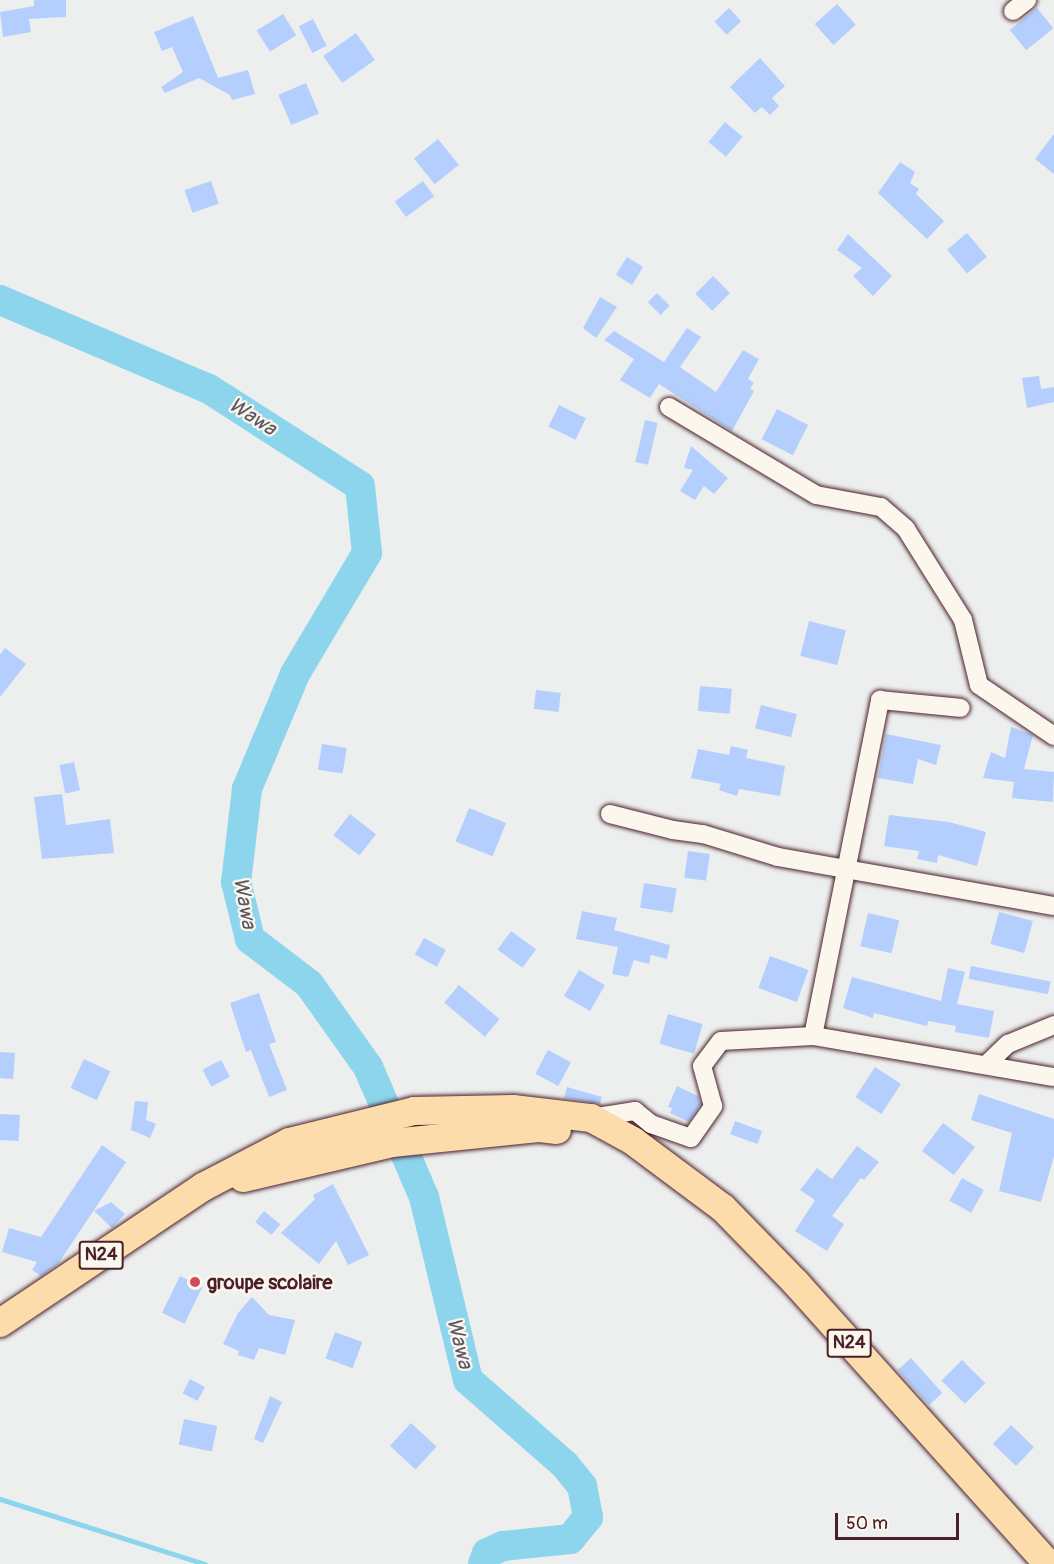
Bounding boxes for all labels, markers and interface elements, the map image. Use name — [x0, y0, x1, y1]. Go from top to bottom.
water label: Wawa — [223, 392, 281, 442]
water label: Wawa — [227, 875, 261, 931]
road number: N24 — [78, 1240, 124, 1270]
place label: groupe scolaire — [207, 1270, 332, 1294]
marker: groupe scolaire — [188, 1275, 202, 1289]
water label: Wawa — [441, 1315, 477, 1371]
road number: N24 — [826, 1328, 872, 1358]
scale bar — [838, 1501, 962, 1539]
text: 50 m — [846, 1512, 888, 1535]

